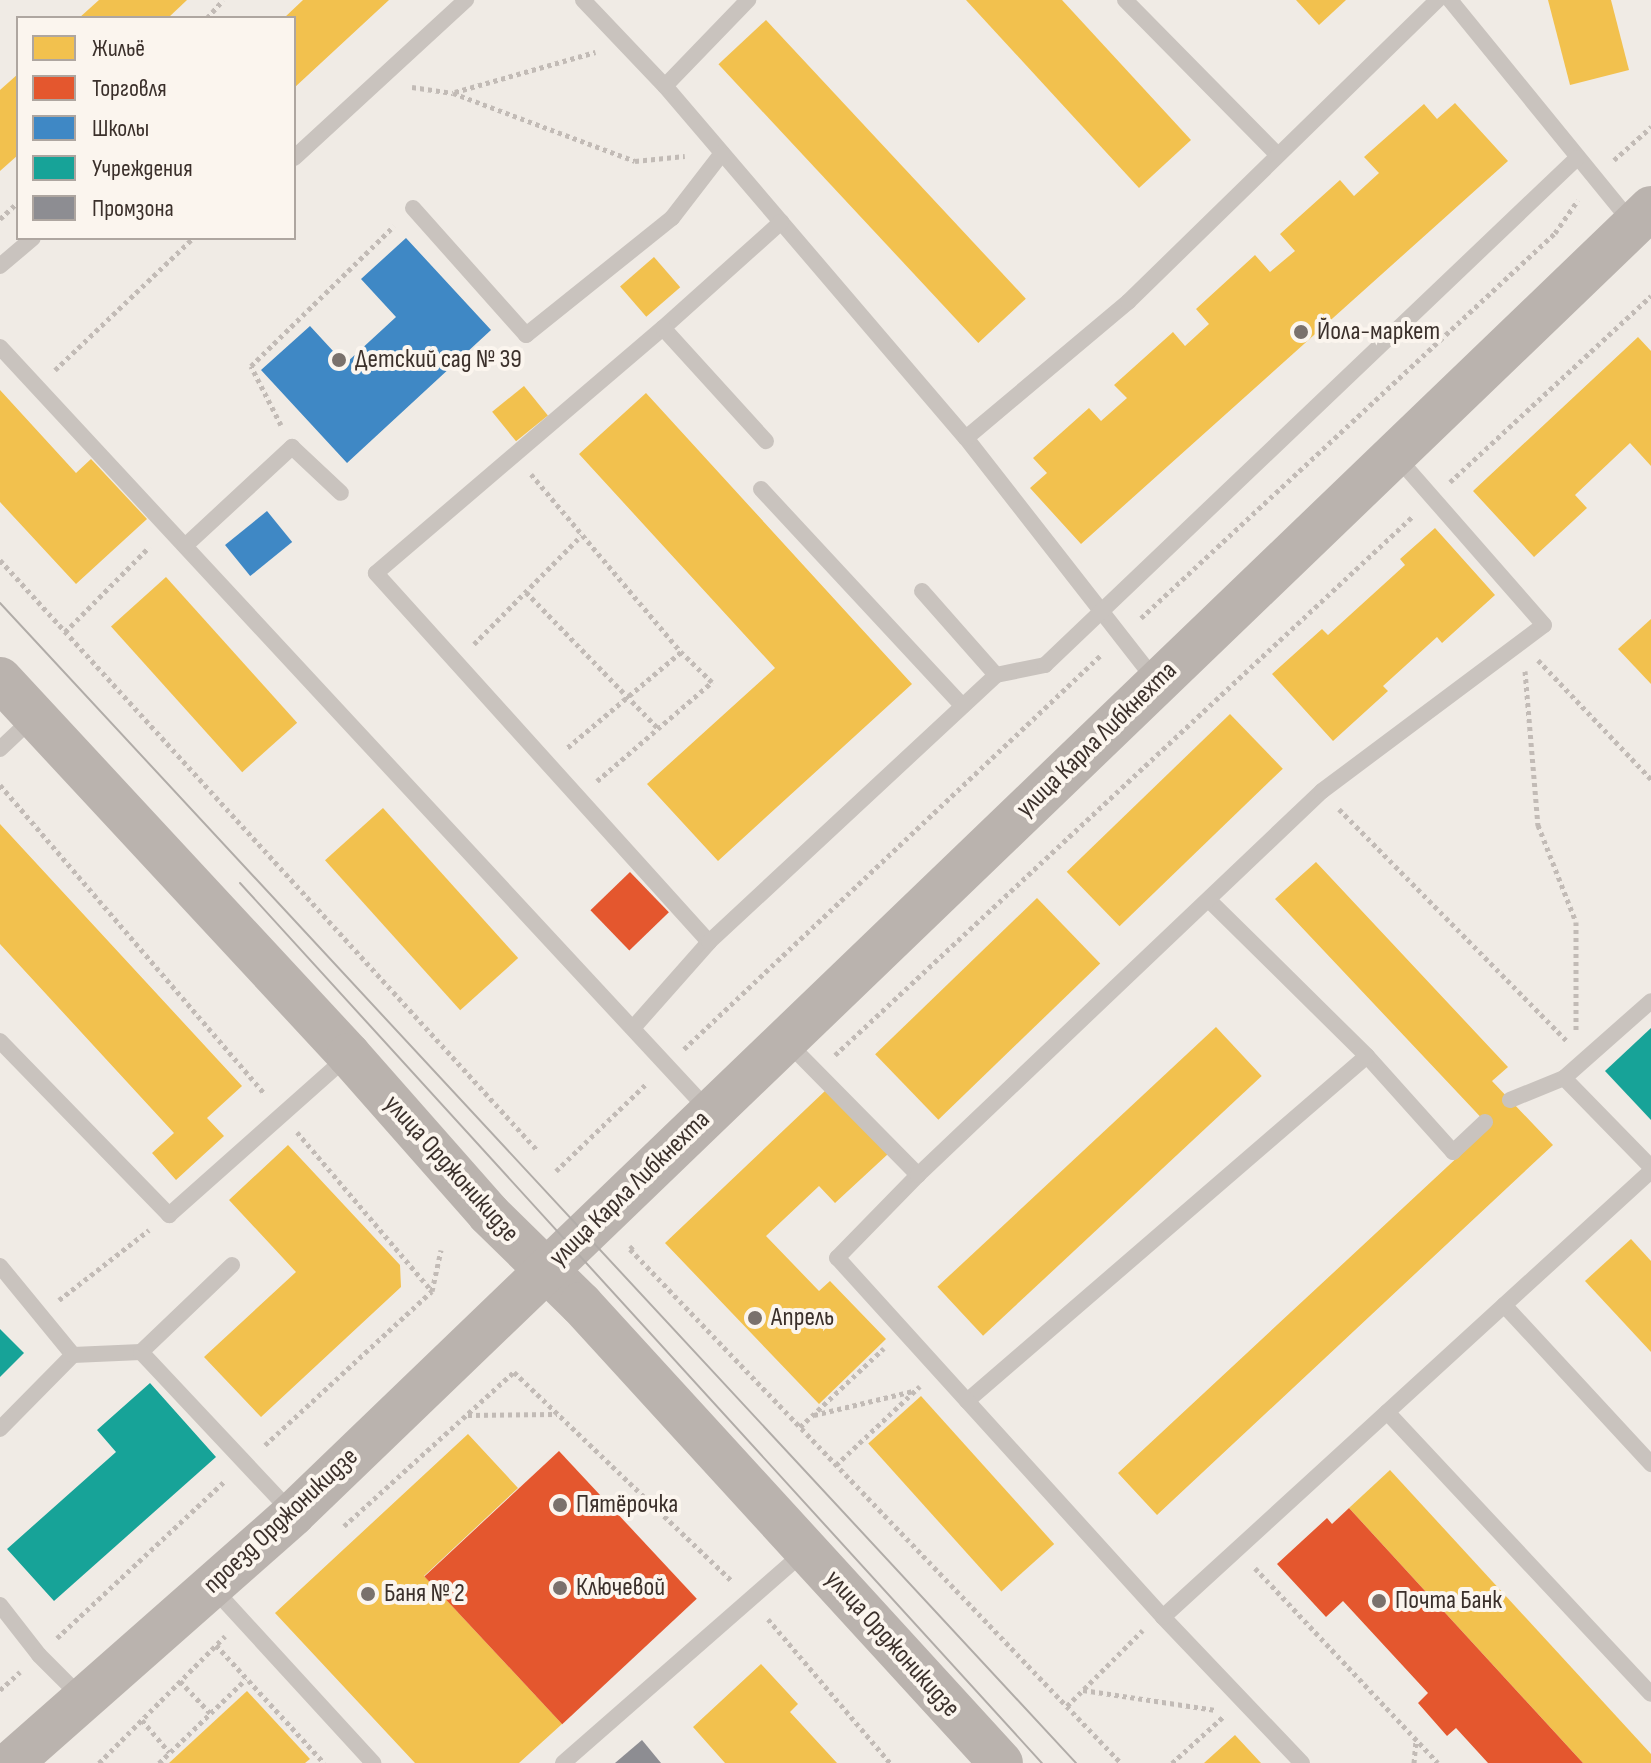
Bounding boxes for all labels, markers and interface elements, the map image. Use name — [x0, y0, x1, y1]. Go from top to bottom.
legend — [16, 16, 296, 240]
text: Жильё — [92, 34, 145, 63]
text: Торговля — [92, 74, 167, 103]
text: Школы — [92, 114, 149, 143]
text: Учреждения — [92, 154, 193, 183]
text: Промзона — [92, 194, 174, 223]
place label: Йола-маркет — [1317, 316, 1440, 348]
marker: Йола-маркет — [1292, 323, 1310, 341]
place label: Детский сад № 39 — [355, 344, 522, 376]
marker: Детский сад № 39 — [330, 351, 348, 369]
street label: улица Карла Либкнехта — [1010, 655, 1184, 825]
street label: улица Орджоникидзе — [377, 1089, 525, 1249]
street label: улица Карла Либкнехта — [543, 1104, 717, 1274]
place label: Апрель — [771, 1302, 834, 1334]
marker: Апрель — [746, 1309, 764, 1327]
street label: проезд Орджоникидзе — [197, 1442, 365, 1600]
place label: Пятёрочка — [576, 1489, 678, 1521]
marker: Пятёрочка — [551, 1496, 569, 1514]
street label: улица Орджоникидзе — [818, 1564, 966, 1724]
place label: Ключевой — [576, 1572, 665, 1604]
place label: Баня № 2 — [384, 1578, 465, 1610]
marker: Ключевой — [551, 1579, 569, 1597]
marker: Баня № 2 — [359, 1585, 377, 1603]
place label: Почта Банк — [1395, 1585, 1502, 1617]
marker: Почта Банк — [1370, 1592, 1388, 1610]

